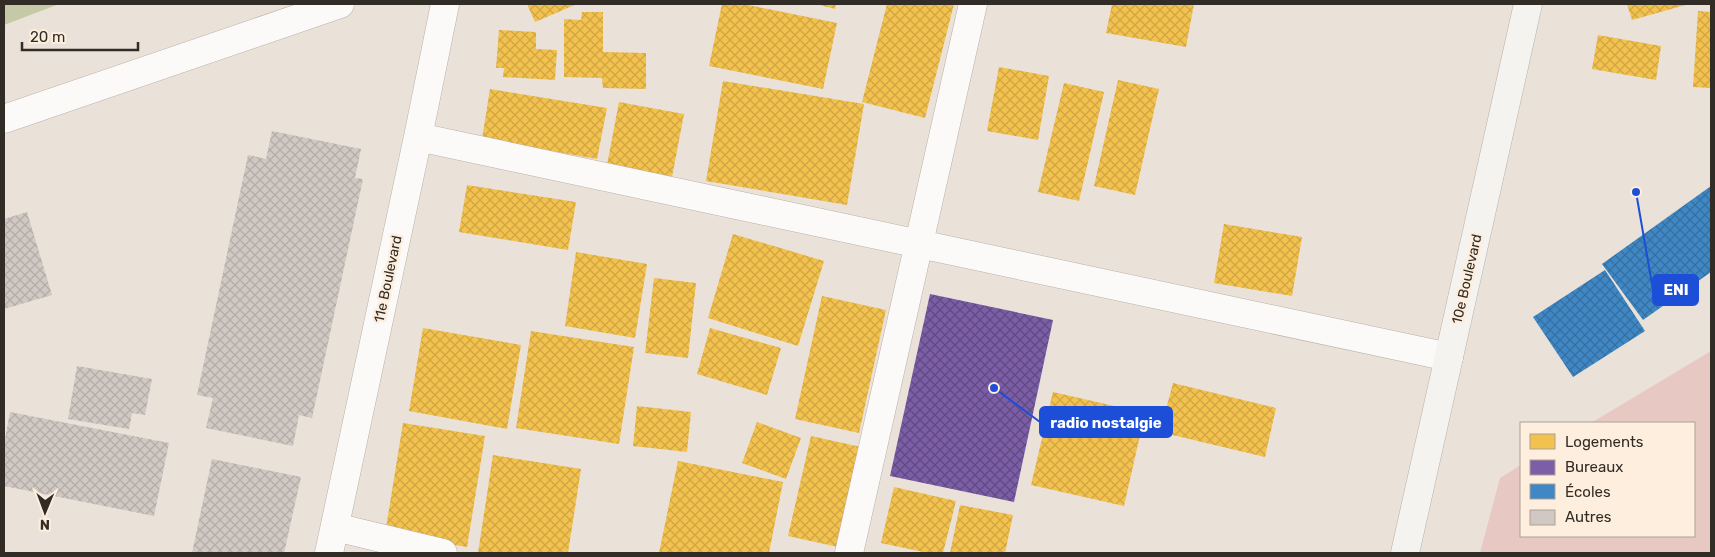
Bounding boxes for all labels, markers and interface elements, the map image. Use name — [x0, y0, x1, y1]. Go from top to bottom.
scale bar — [22, 20, 139, 52]
text: 20 m — [30, 28, 65, 46]
street label: 10e Boulevard — [1448, 232, 1486, 326]
street label: 11e Boulevard — [370, 234, 406, 324]
callout: ENI — [1653, 275, 1698, 305]
text: ENI — [1663, 281, 1689, 299]
callout: radio nostalgie — [1040, 407, 1172, 437]
text: radio nostalgie — [1050, 414, 1162, 432]
legend — [1520, 422, 1695, 537]
text: Logements — [1565, 433, 1644, 451]
text: Bureaux — [1565, 458, 1623, 476]
text: Écoles — [1565, 483, 1611, 501]
north arrow — [20, 487, 70, 537]
text: Autres — [1565, 508, 1612, 526]
text: N — [40, 516, 50, 533]

